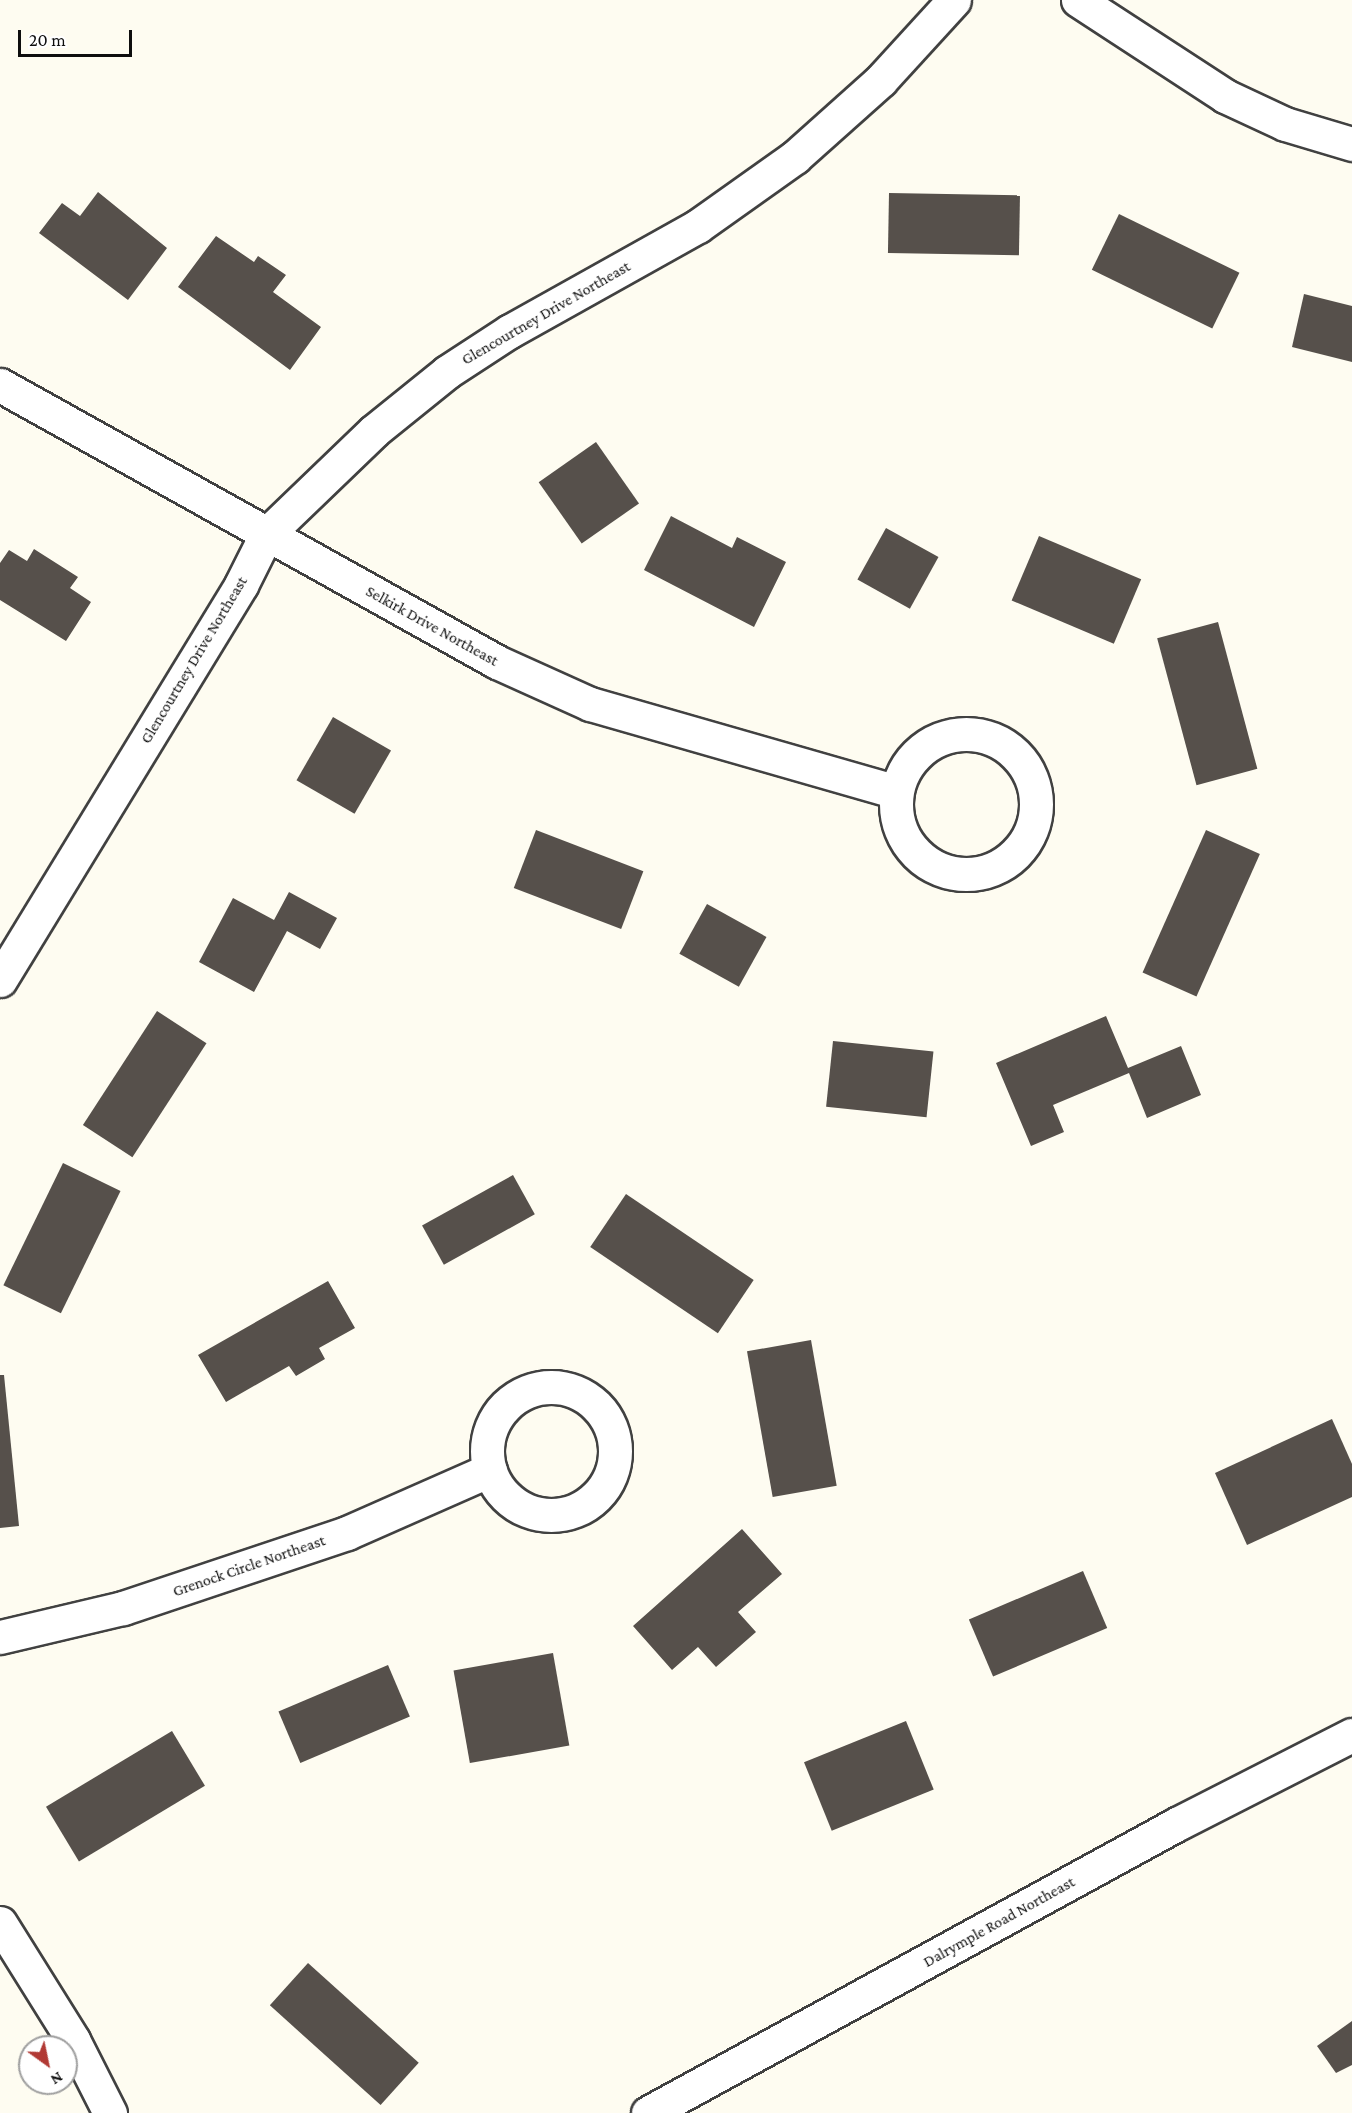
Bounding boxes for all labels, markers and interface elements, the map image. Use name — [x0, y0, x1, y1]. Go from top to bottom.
scale bar — [21, 18, 135, 56]
text: 20 m — [29, 30, 66, 50]
street label: Glencourtney Drive Northeast — [458, 257, 634, 369]
street label: Glencourtney Drive Northeast — [136, 573, 252, 747]
street label: Selkirk Drive Northeast — [362, 582, 502, 670]
street label: Grenock Circle Northeast — [170, 1531, 328, 1601]
street label: Dalrymple Road Northeast — [920, 1872, 1078, 1972]
north arrow — [18, 2035, 78, 2095]
text: N — [48, 2069, 66, 2089]

